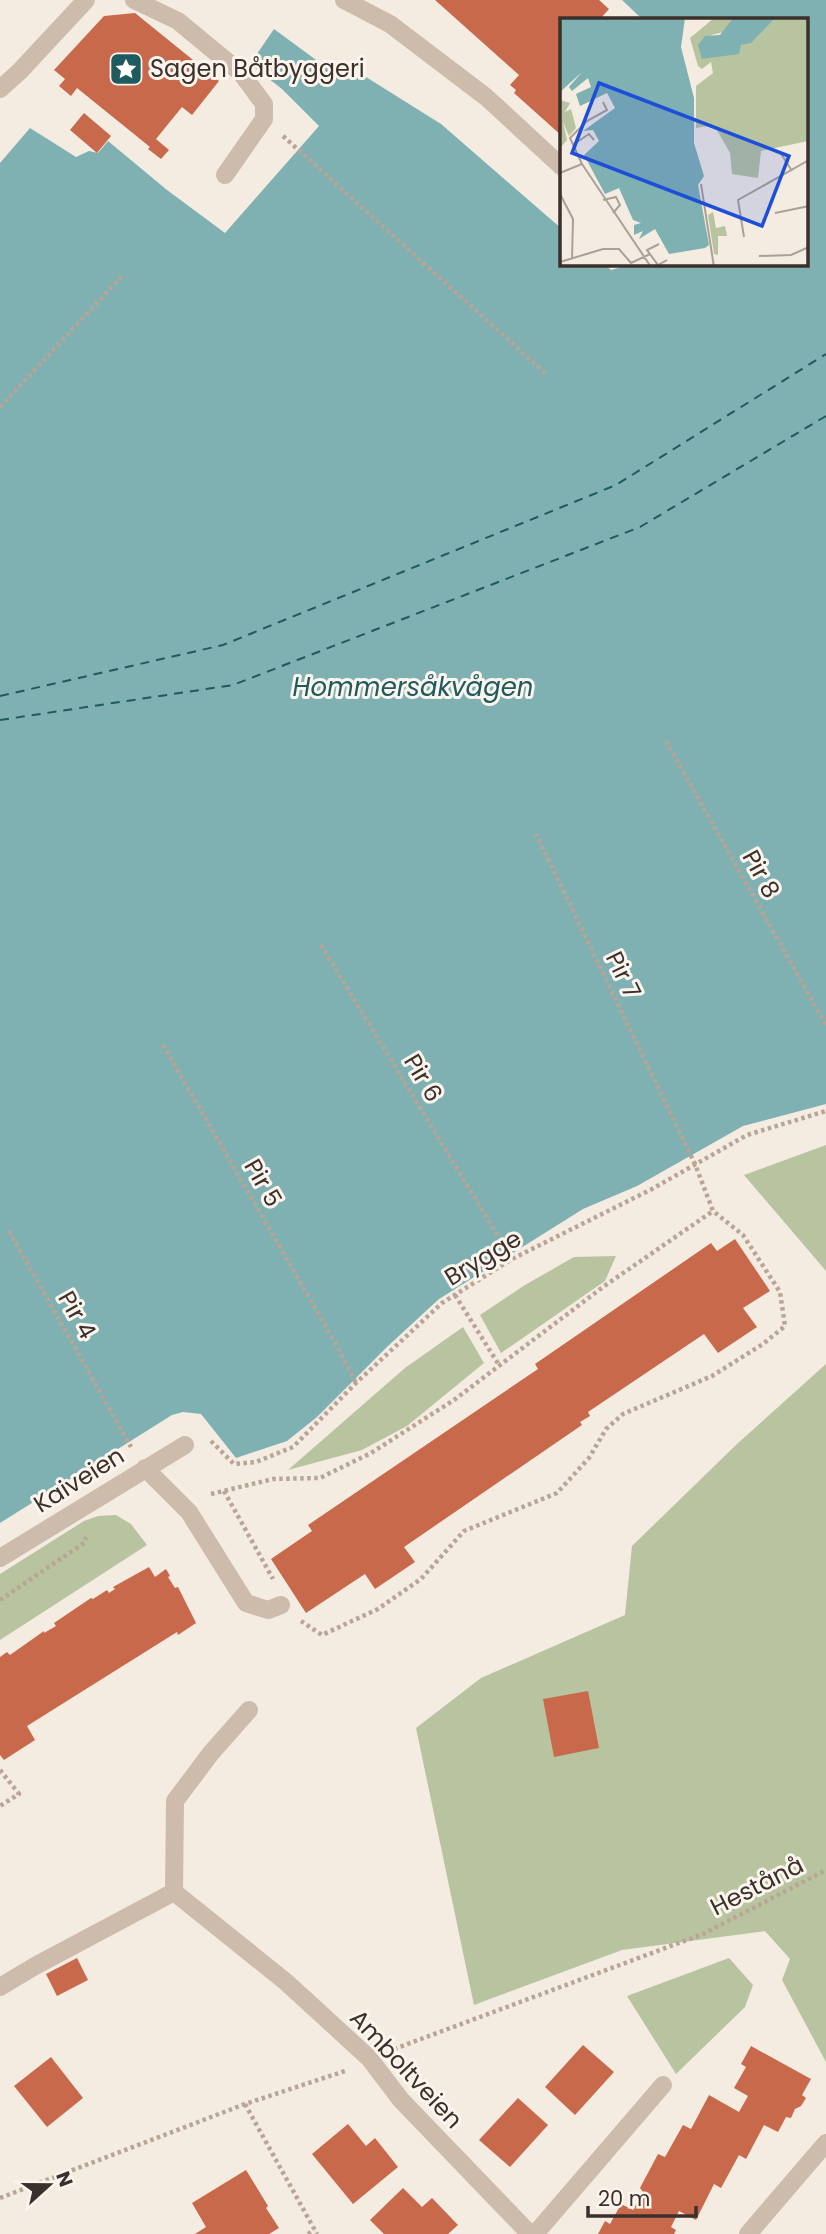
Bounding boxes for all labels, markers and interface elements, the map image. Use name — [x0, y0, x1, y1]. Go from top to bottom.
inset map — [560, 18, 808, 266]
place icon: Sagen Båtbyggeri — [107, 50, 145, 88]
place label: Sagen Båtbyggeri — [150, 52, 365, 85]
water label: Hommersåkvågen — [292, 669, 534, 705]
street label: Pir 8 — [735, 844, 788, 904]
street label: Pir 7 — [598, 946, 649, 1004]
street label: Pir 6 — [396, 1048, 451, 1108]
street label: Pir 5 — [237, 1153, 290, 1213]
street label: Brygge — [438, 1222, 527, 1293]
street label: Pir 4 — [51, 1285, 104, 1345]
street label: Kaiveien — [27, 1439, 130, 1520]
street label: Hestånå — [704, 1848, 809, 1923]
street label: Amboltveien — [343, 2002, 470, 2135]
north arrow — [14, 2150, 84, 2220]
text: N — [49, 2168, 80, 2191]
scale bar — [588, 2174, 696, 2218]
text: 20 m — [598, 2184, 651, 2213]

